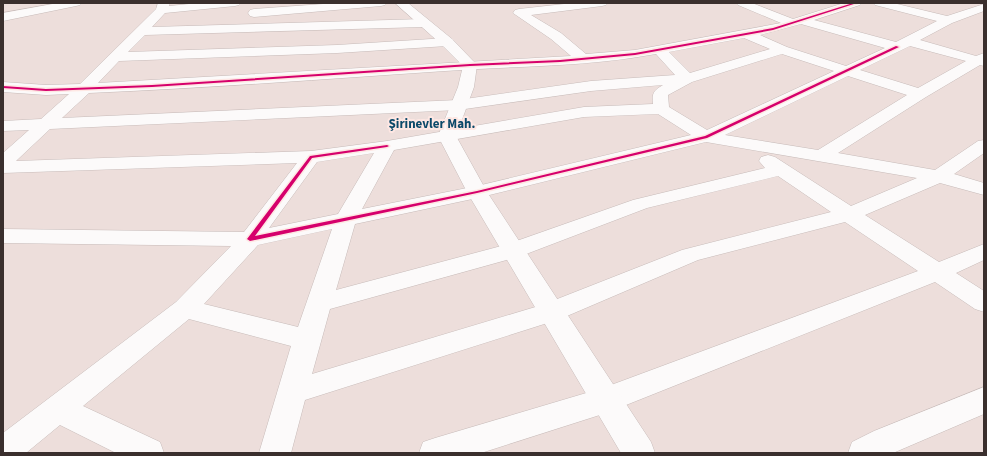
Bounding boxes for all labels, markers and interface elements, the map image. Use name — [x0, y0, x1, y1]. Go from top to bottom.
district label: Şirinevler Mah. — [389, 115, 475, 133]

